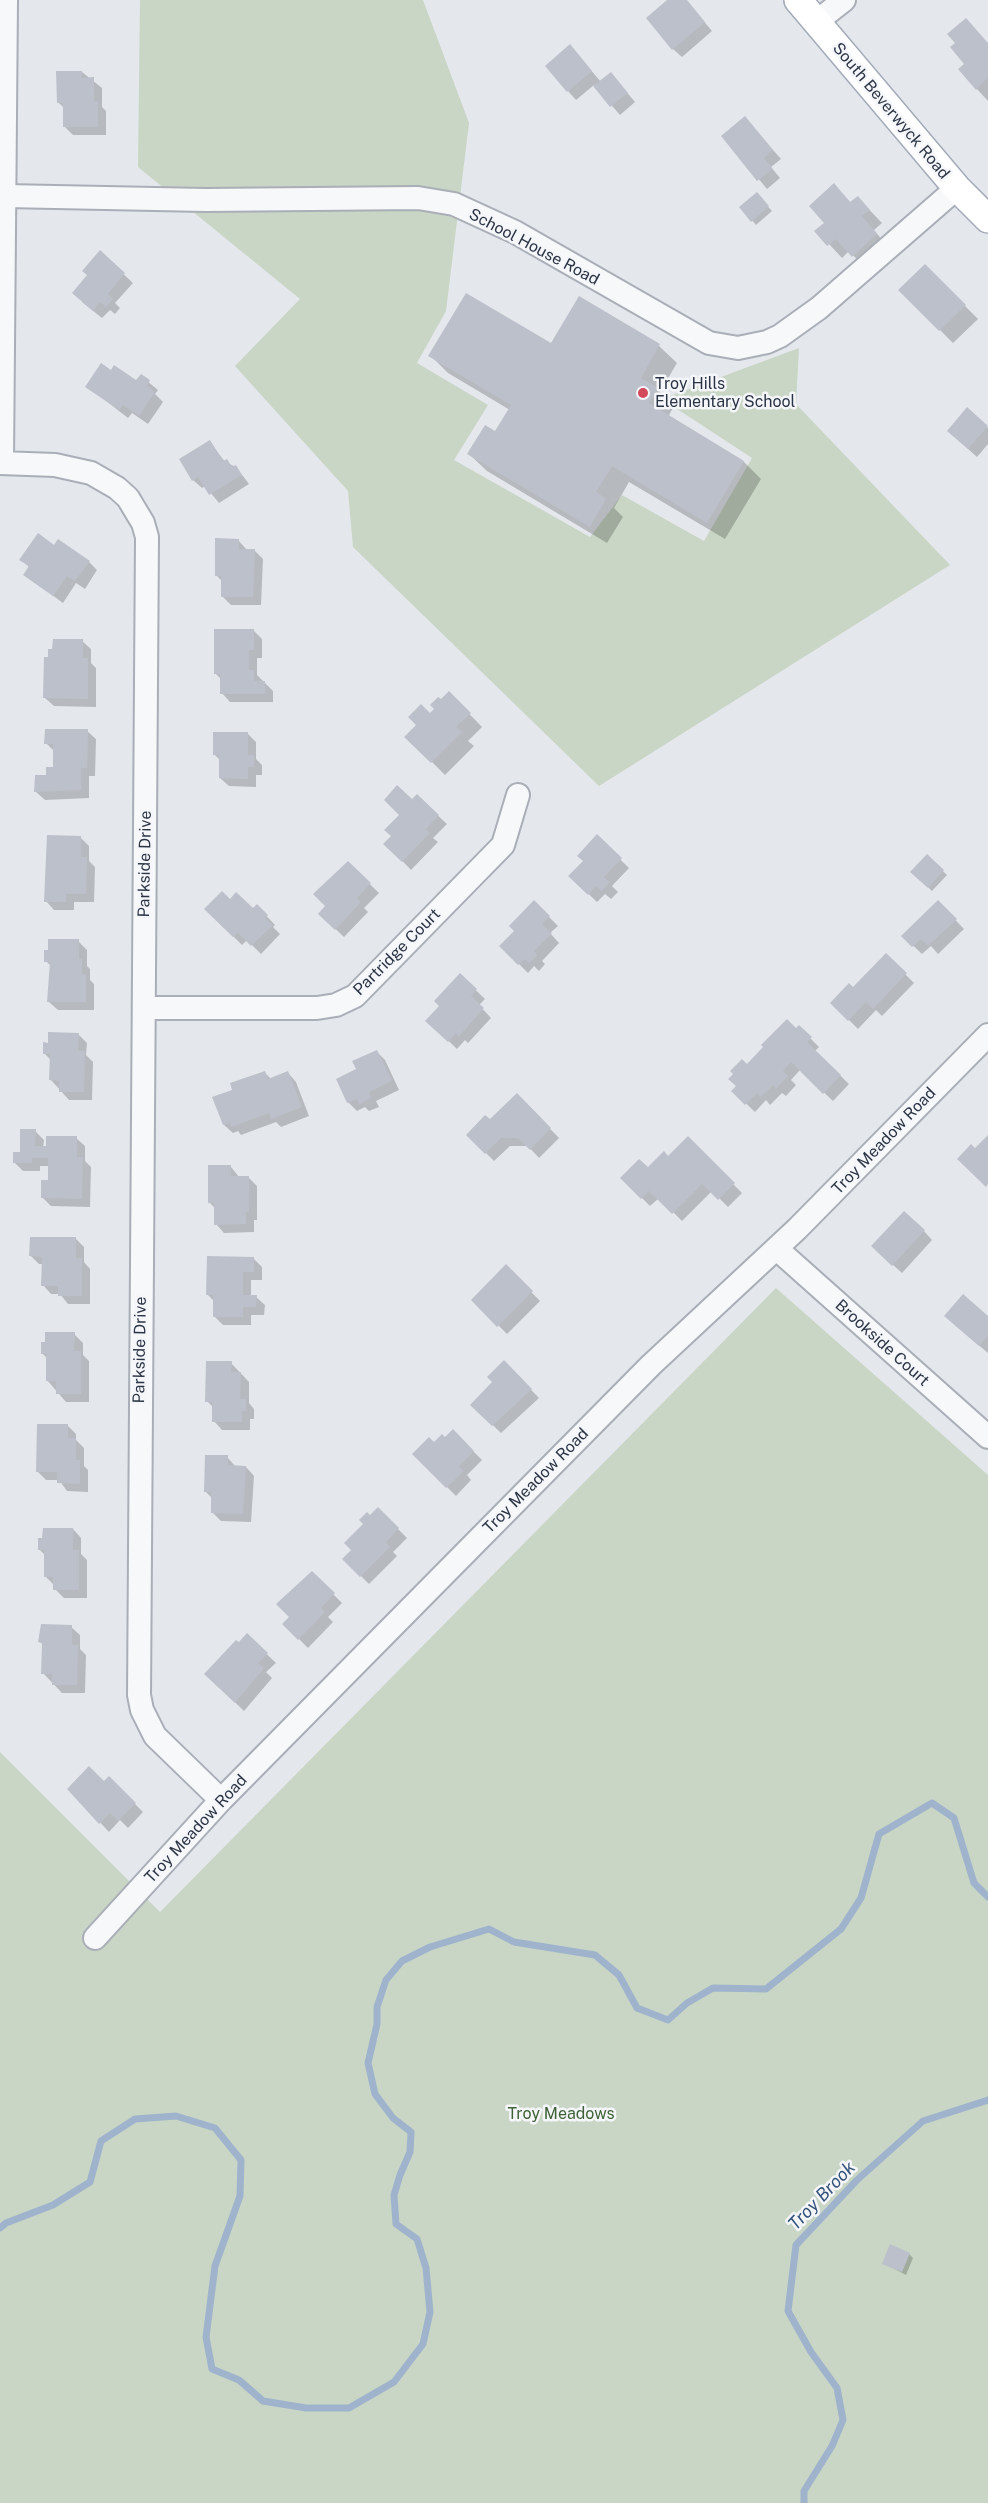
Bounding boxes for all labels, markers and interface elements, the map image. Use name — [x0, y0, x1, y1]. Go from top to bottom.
street label: South Beverwyck Road — [828, 39, 954, 183]
street label: School House Road — [466, 205, 602, 289]
place label: Troy Hills Elementary School — [655, 374, 795, 412]
marker: Troy Hills Elementary School — [636, 386, 650, 400]
street label: Parkside Drive — [134, 810, 156, 918]
street label: Partridge Court — [349, 904, 445, 1000]
street label: Troy Meadow Road — [828, 1084, 940, 1198]
street label: Parkside Drive — [129, 1296, 151, 1404]
street label: Brookside Court — [831, 1296, 933, 1390]
street label: Troy Meadow Road — [479, 1424, 593, 1538]
street label: Troy Meadow Road — [141, 1771, 251, 1887]
park label: Troy Meadows — [507, 2104, 615, 2124]
water label: Troy Brook — [784, 2157, 860, 2235]

